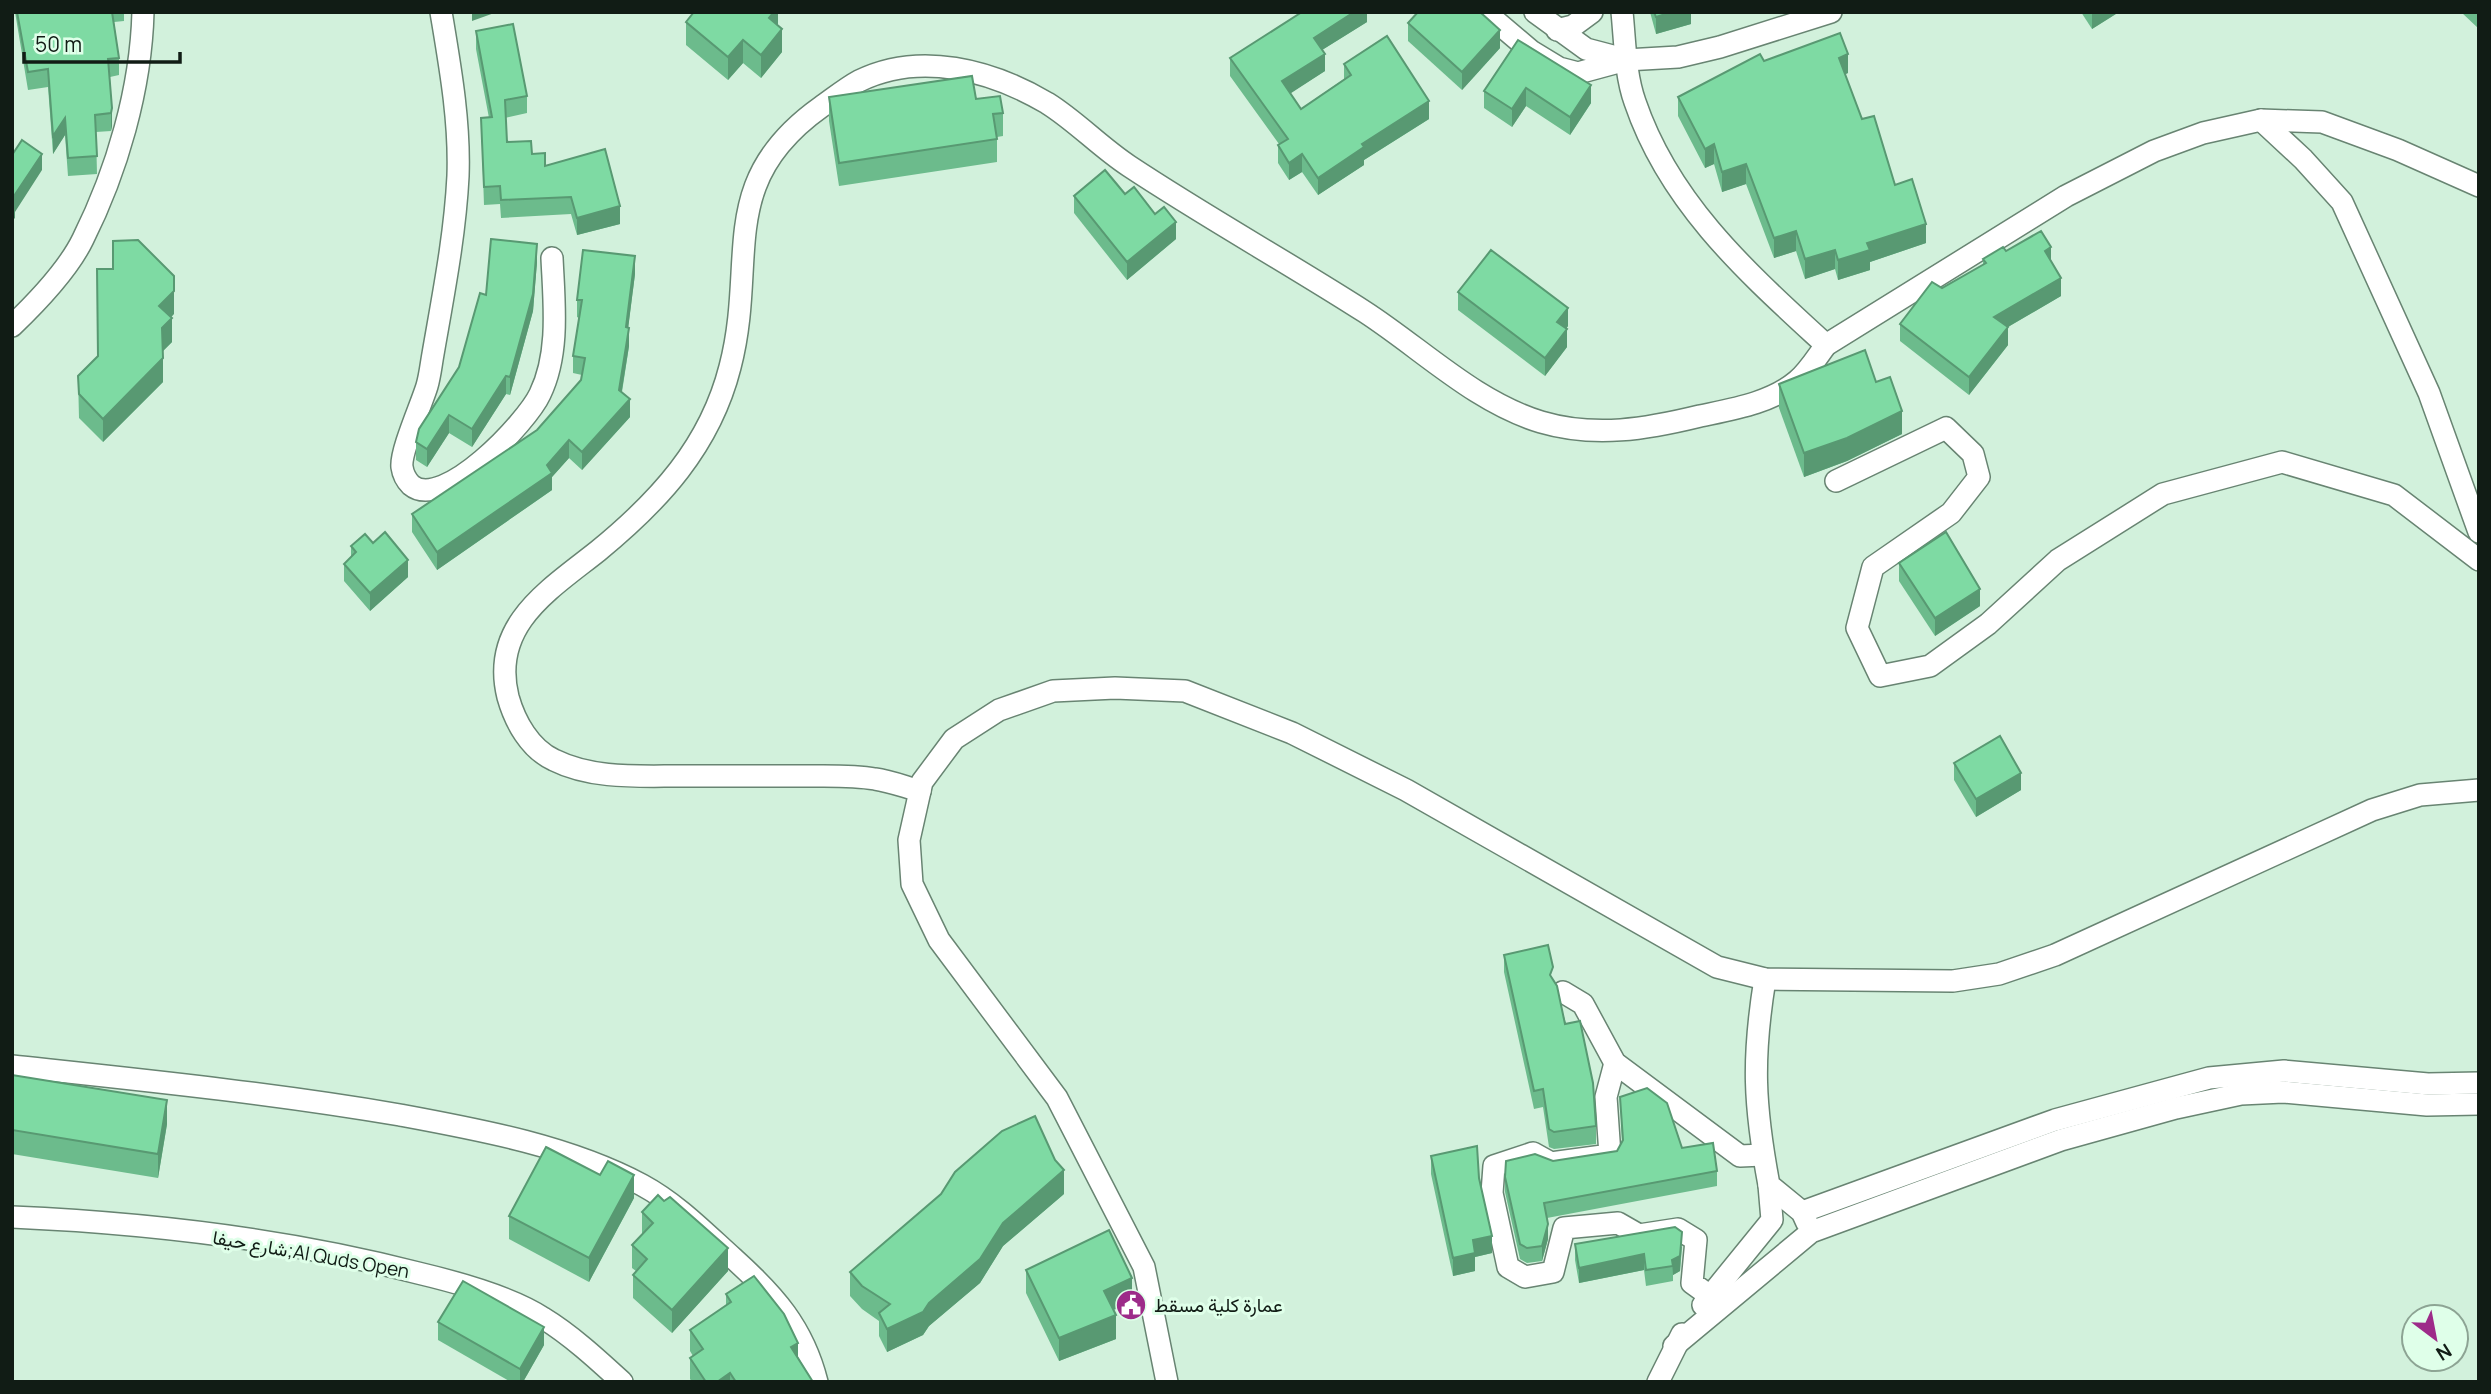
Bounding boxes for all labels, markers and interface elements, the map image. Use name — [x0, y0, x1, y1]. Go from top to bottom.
scale bar — [24, 21, 180, 65]
text: 50 m — [35, 30, 82, 58]
street label: شارع حيفا;Al Quds Open — [211, 1224, 411, 1284]
public building icon: عمارة كلية مسقط — [1114, 1288, 1148, 1322]
place label: عمارة كلية مسقط — [1154, 1292, 1283, 1318]
north arrow — [2400, 1303, 2470, 1373]
text: N — [2431, 1338, 2457, 1367]

